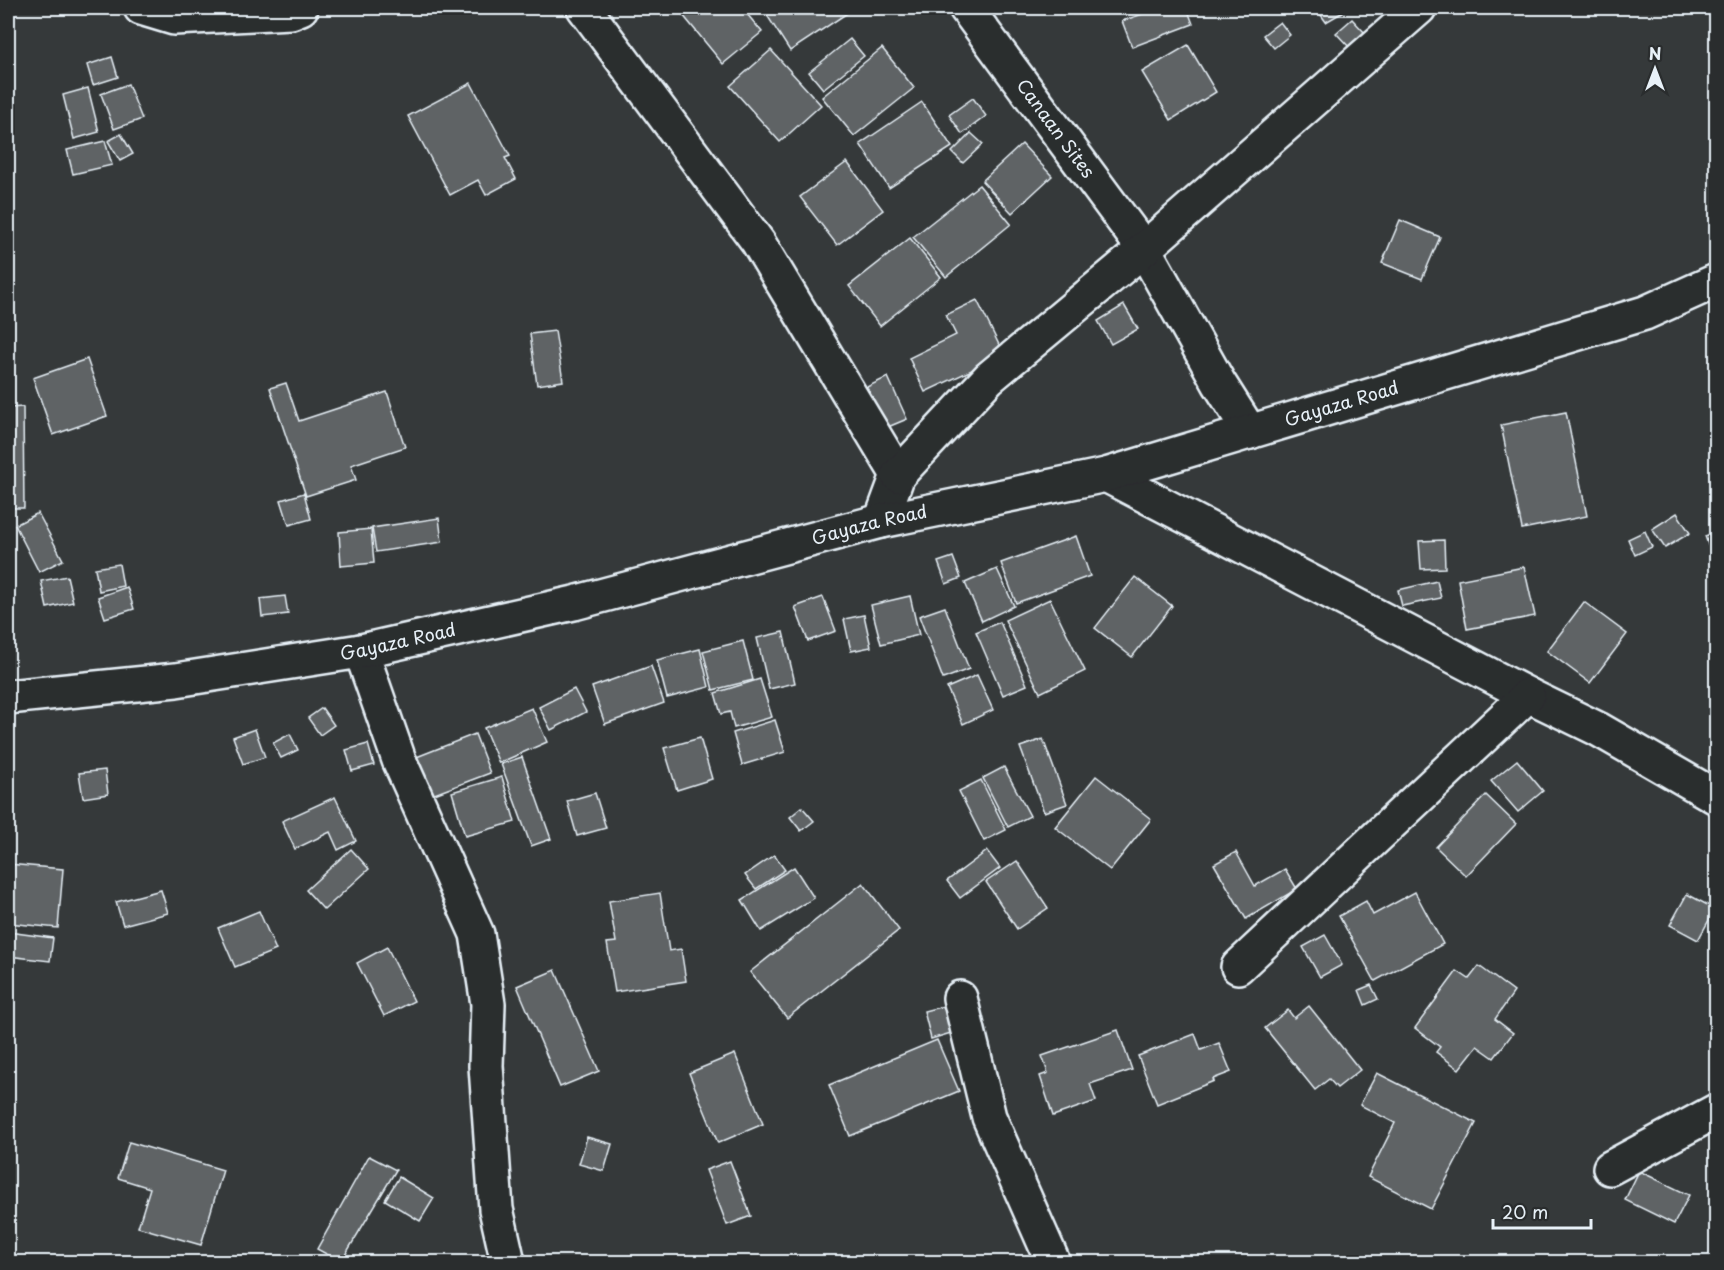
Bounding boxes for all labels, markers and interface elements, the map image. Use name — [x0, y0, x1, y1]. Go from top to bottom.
north arrow — [1625, 39, 1685, 99]
text: N — [1649, 41, 1661, 65]
street label: Canaan Sites — [1011, 73, 1102, 183]
street label: Gayaza Road — [1281, 373, 1402, 433]
street label: Gayaza Road — [808, 497, 929, 551]
street label: Gayaza Road — [338, 615, 458, 666]
scale bar — [1493, 1192, 1590, 1230]
text: 20 m — [1502, 1198, 1548, 1225]

